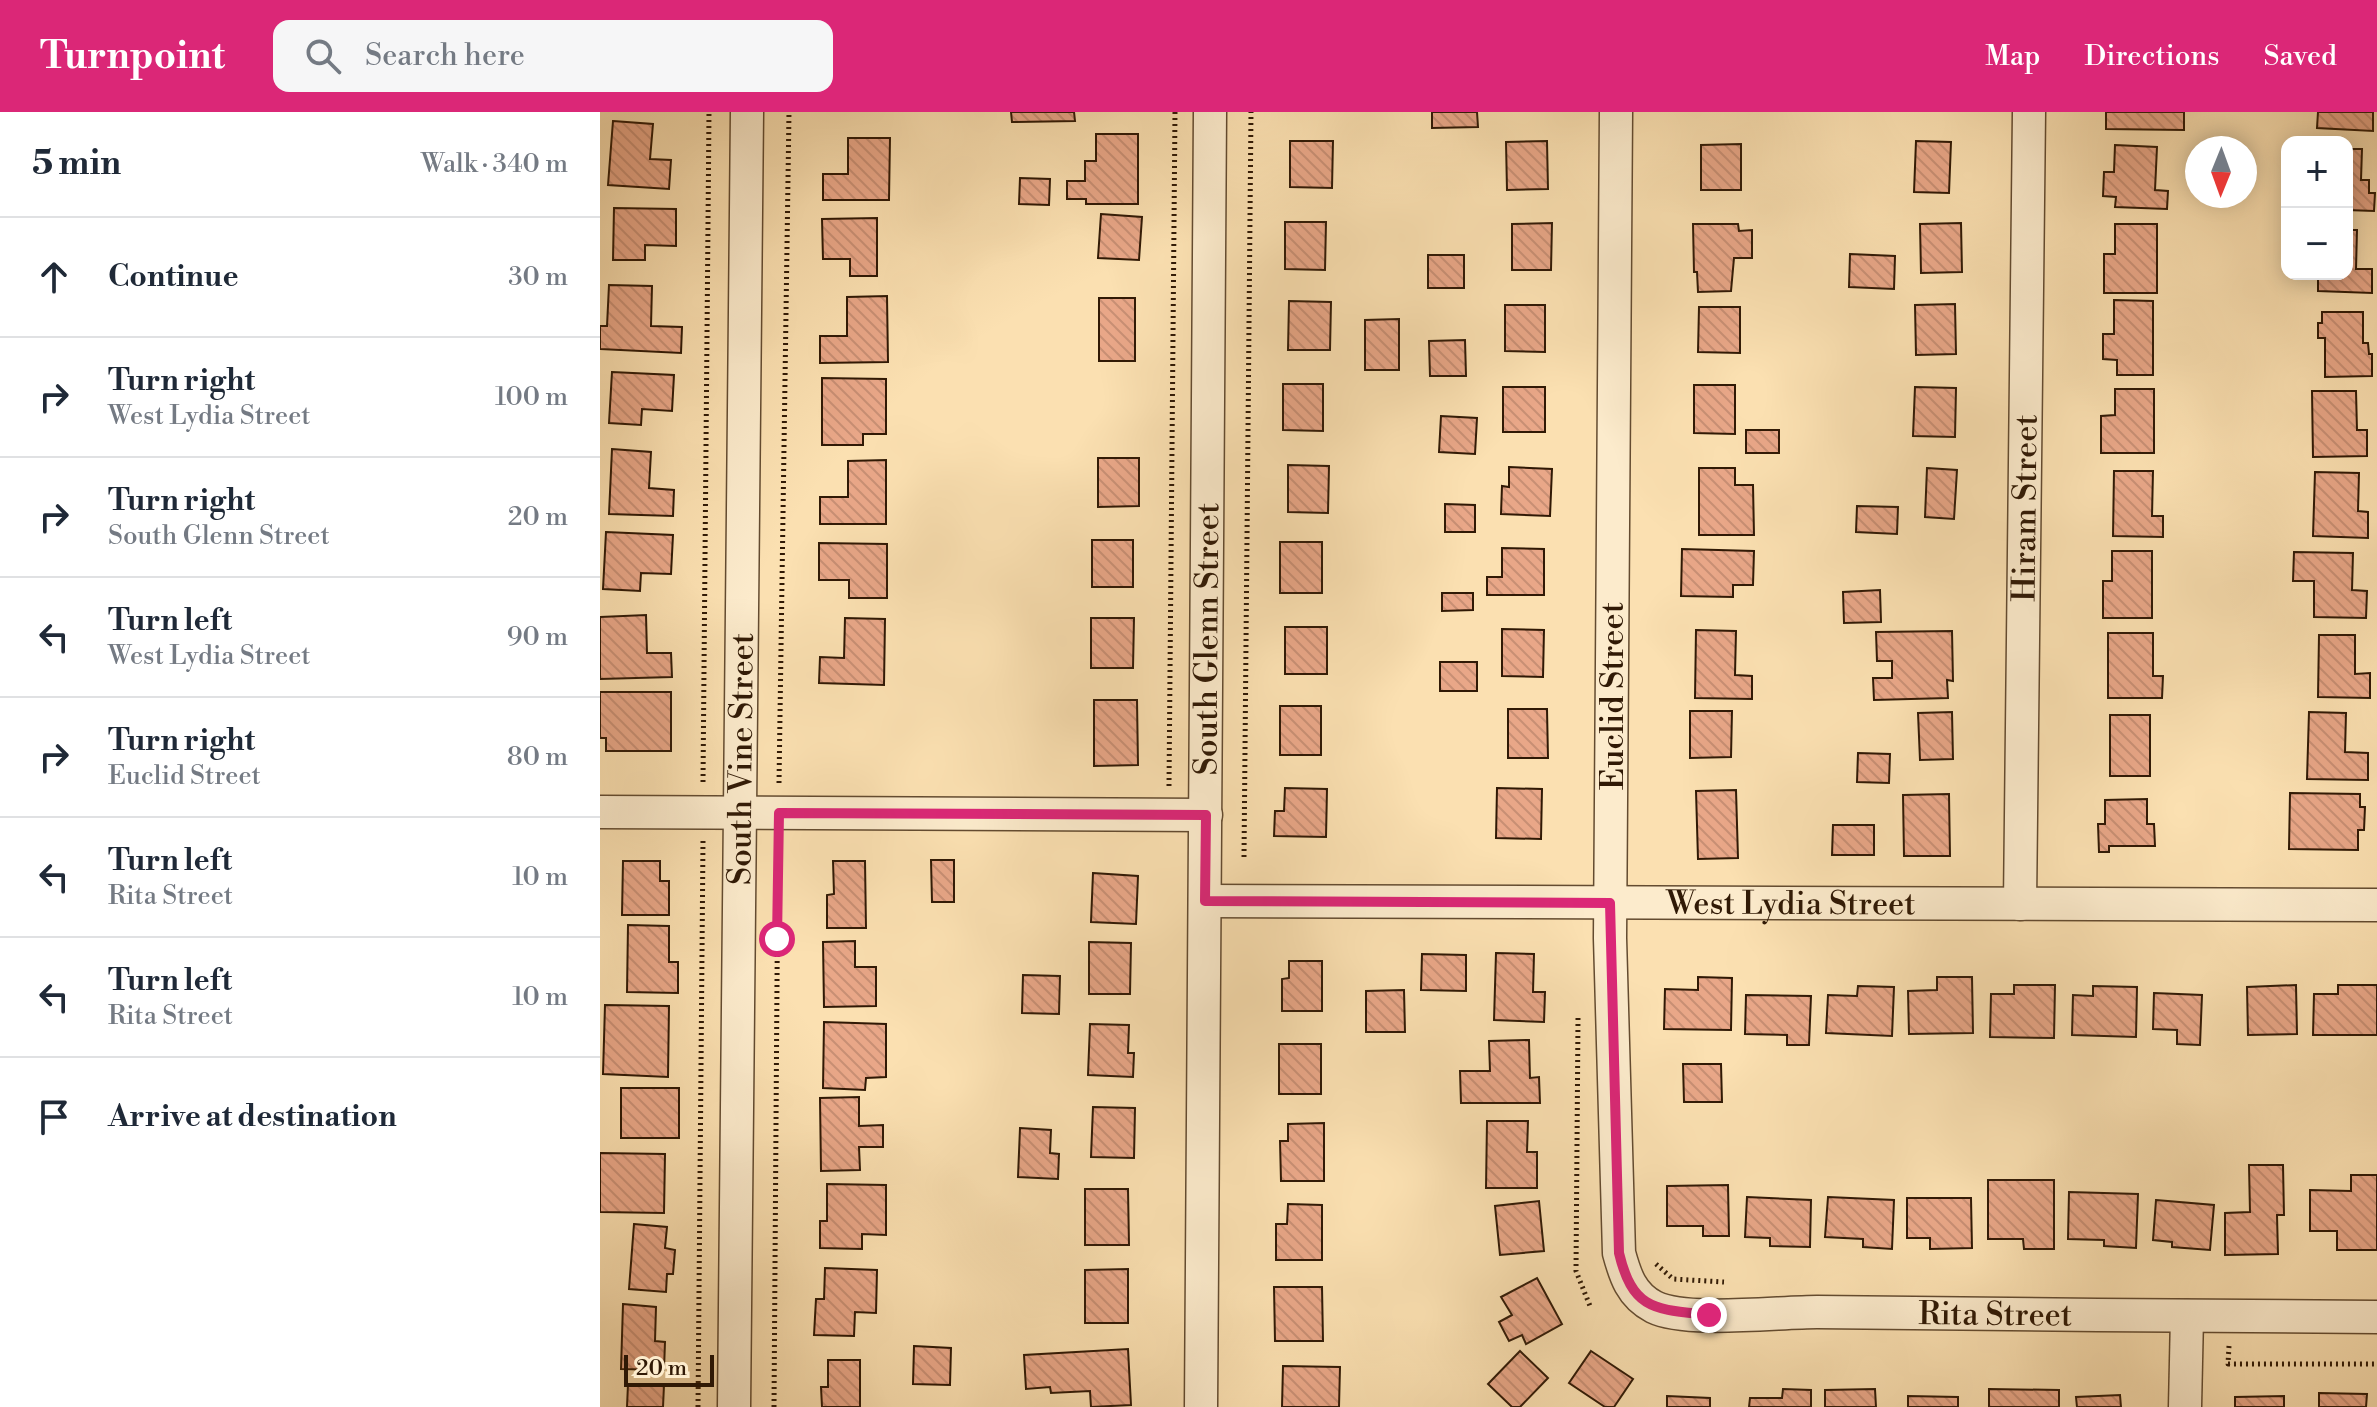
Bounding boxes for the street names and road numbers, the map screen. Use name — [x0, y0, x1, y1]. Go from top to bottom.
street label: Hiram Street — [2004, 414, 2047, 602]
street label: South Glenn Street — [1186, 502, 1228, 776]
street label: Euclid Street — [1593, 602, 1633, 790]
street label: South Vine Street — [720, 633, 763, 885]
street label: West Lydia Street — [1665, 884, 1916, 924]
street label: Rita Street — [1918, 1294, 2072, 1336]

